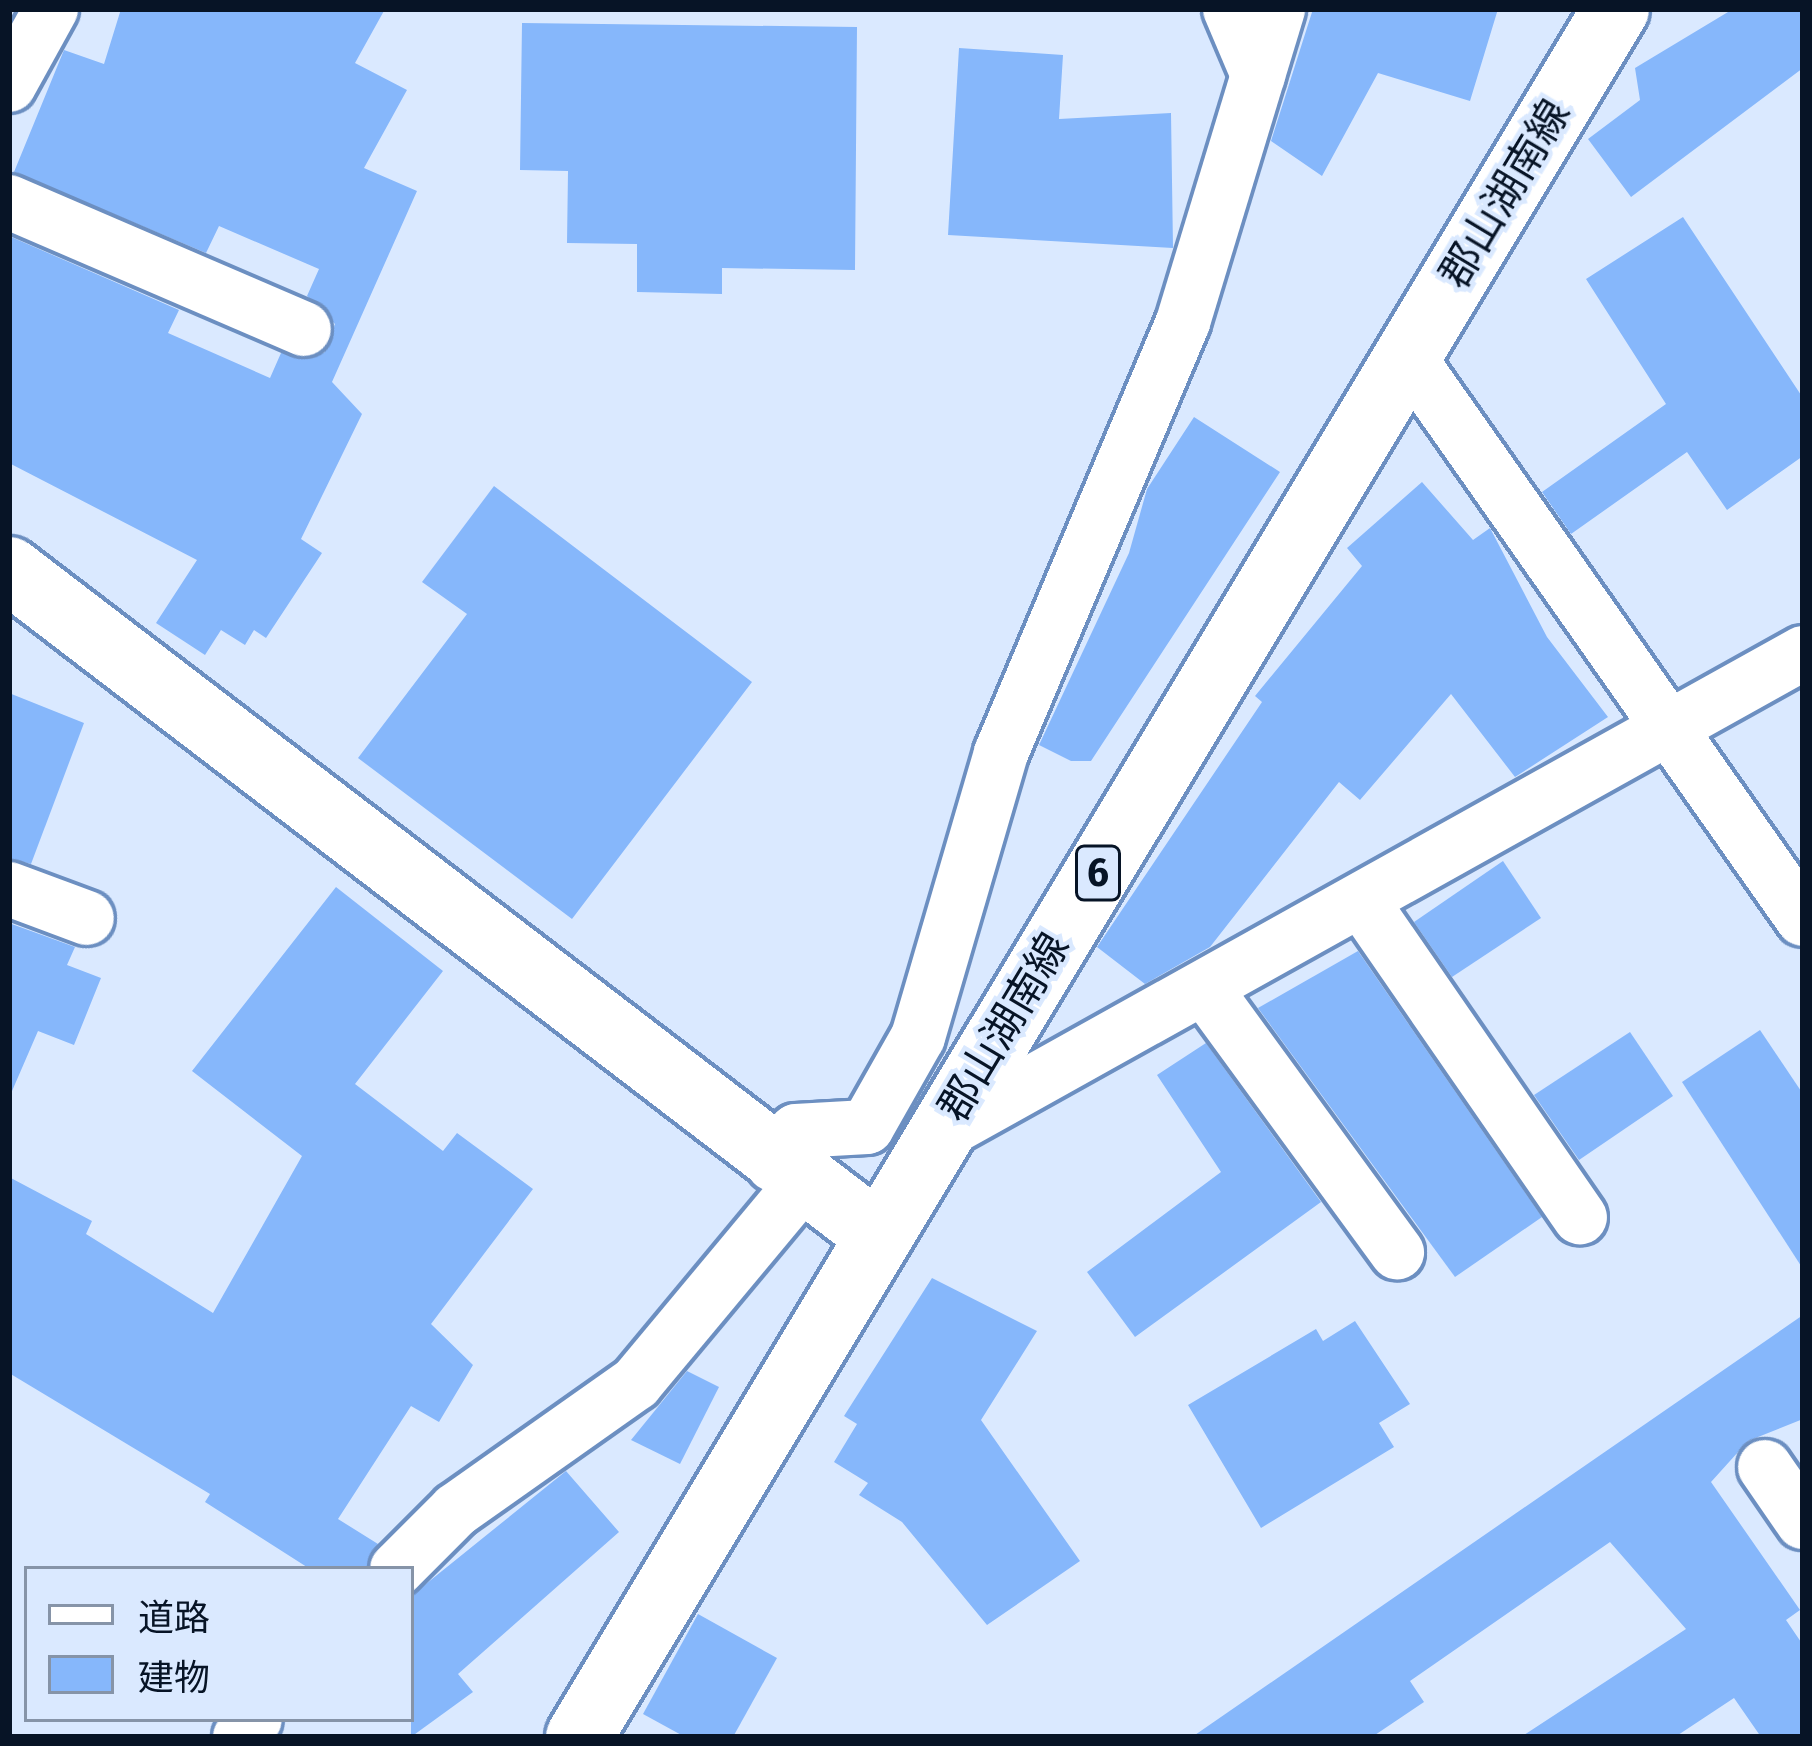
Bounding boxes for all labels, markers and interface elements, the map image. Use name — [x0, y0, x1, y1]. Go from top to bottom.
street label: 郡山湖南線 — [1429, 91, 1581, 297]
road number: 6 — [1074, 840, 1122, 906]
street label: 郡山湖南線 — [928, 924, 1080, 1130]
legend — [24, 1566, 414, 1722]
text: 道路 — [138, 1596, 210, 1640]
text: 建物 — [138, 1656, 210, 1700]

